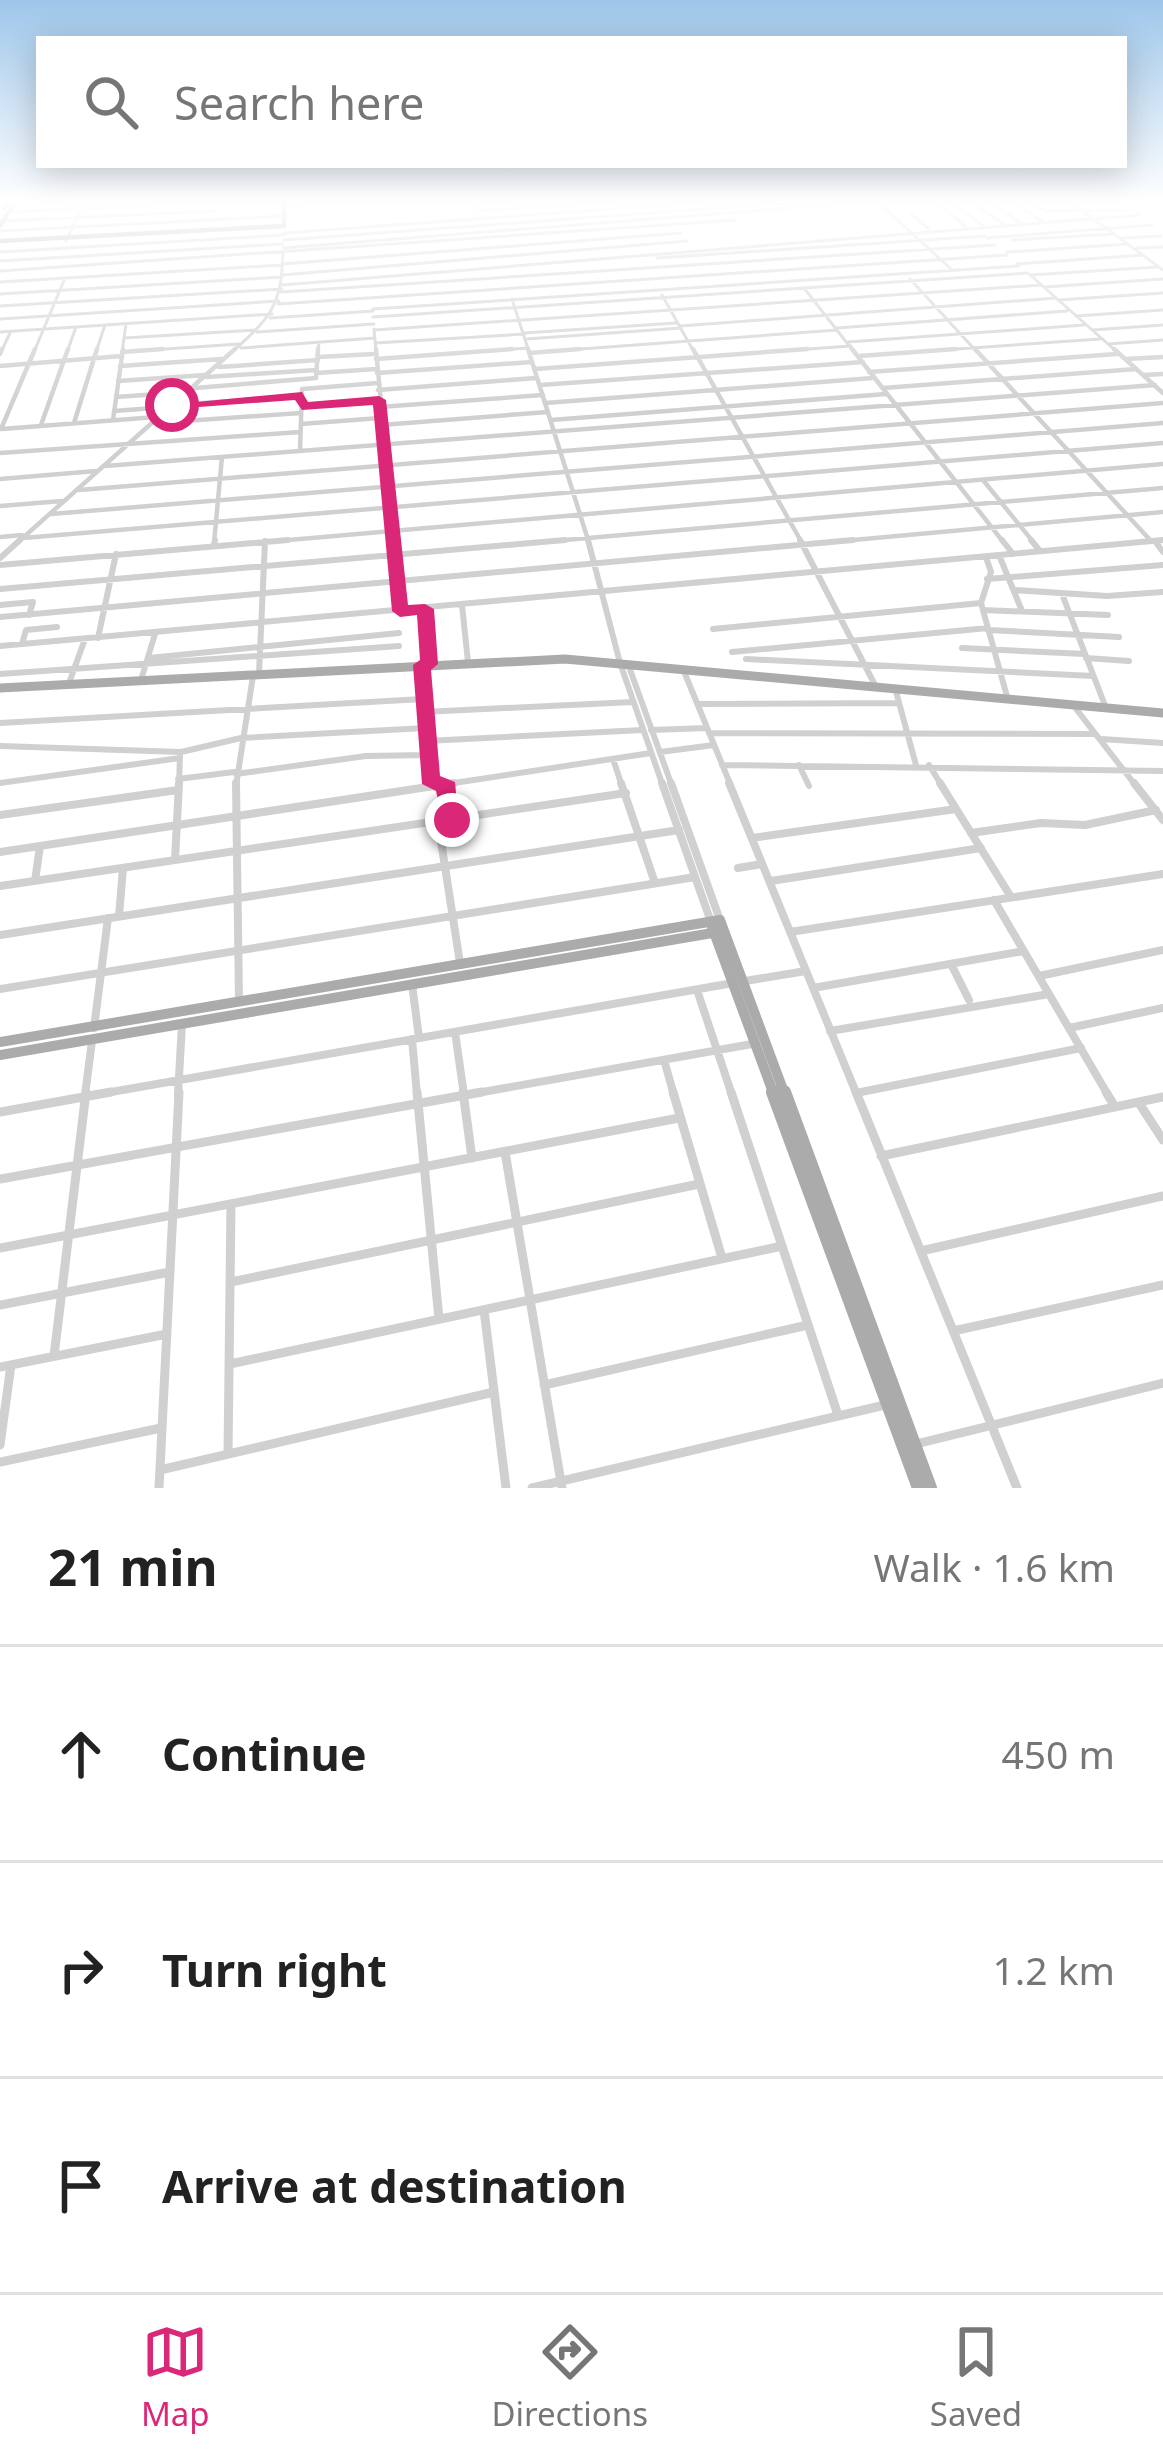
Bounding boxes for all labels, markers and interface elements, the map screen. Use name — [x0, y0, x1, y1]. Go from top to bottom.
search box — [36, 36, 1127, 168]
icon: search — [78, 69, 144, 135]
text: Search here — [174, 72, 424, 133]
route start — [145, 378, 199, 432]
route end — [425, 793, 479, 847]
text: 21 min — [48, 1531, 218, 1601]
text: Walk · 1.6 km — [874, 1540, 1115, 1593]
icon: ahead — [48, 1721, 114, 1787]
text: Continue — [162, 1723, 367, 1784]
text: 450 m — [1001, 1727, 1115, 1780]
icon: right — [48, 1937, 114, 2003]
text: Turn right — [162, 1939, 387, 2000]
text: 1.2 km — [993, 1943, 1115, 1996]
icon: arrive — [48, 2153, 114, 2219]
text: Arrive at destination — [162, 2155, 627, 2216]
tab: Map — [141, 2319, 210, 2436]
tab: Directions — [491, 2319, 648, 2436]
tab: Saved — [930, 2319, 1022, 2436]

